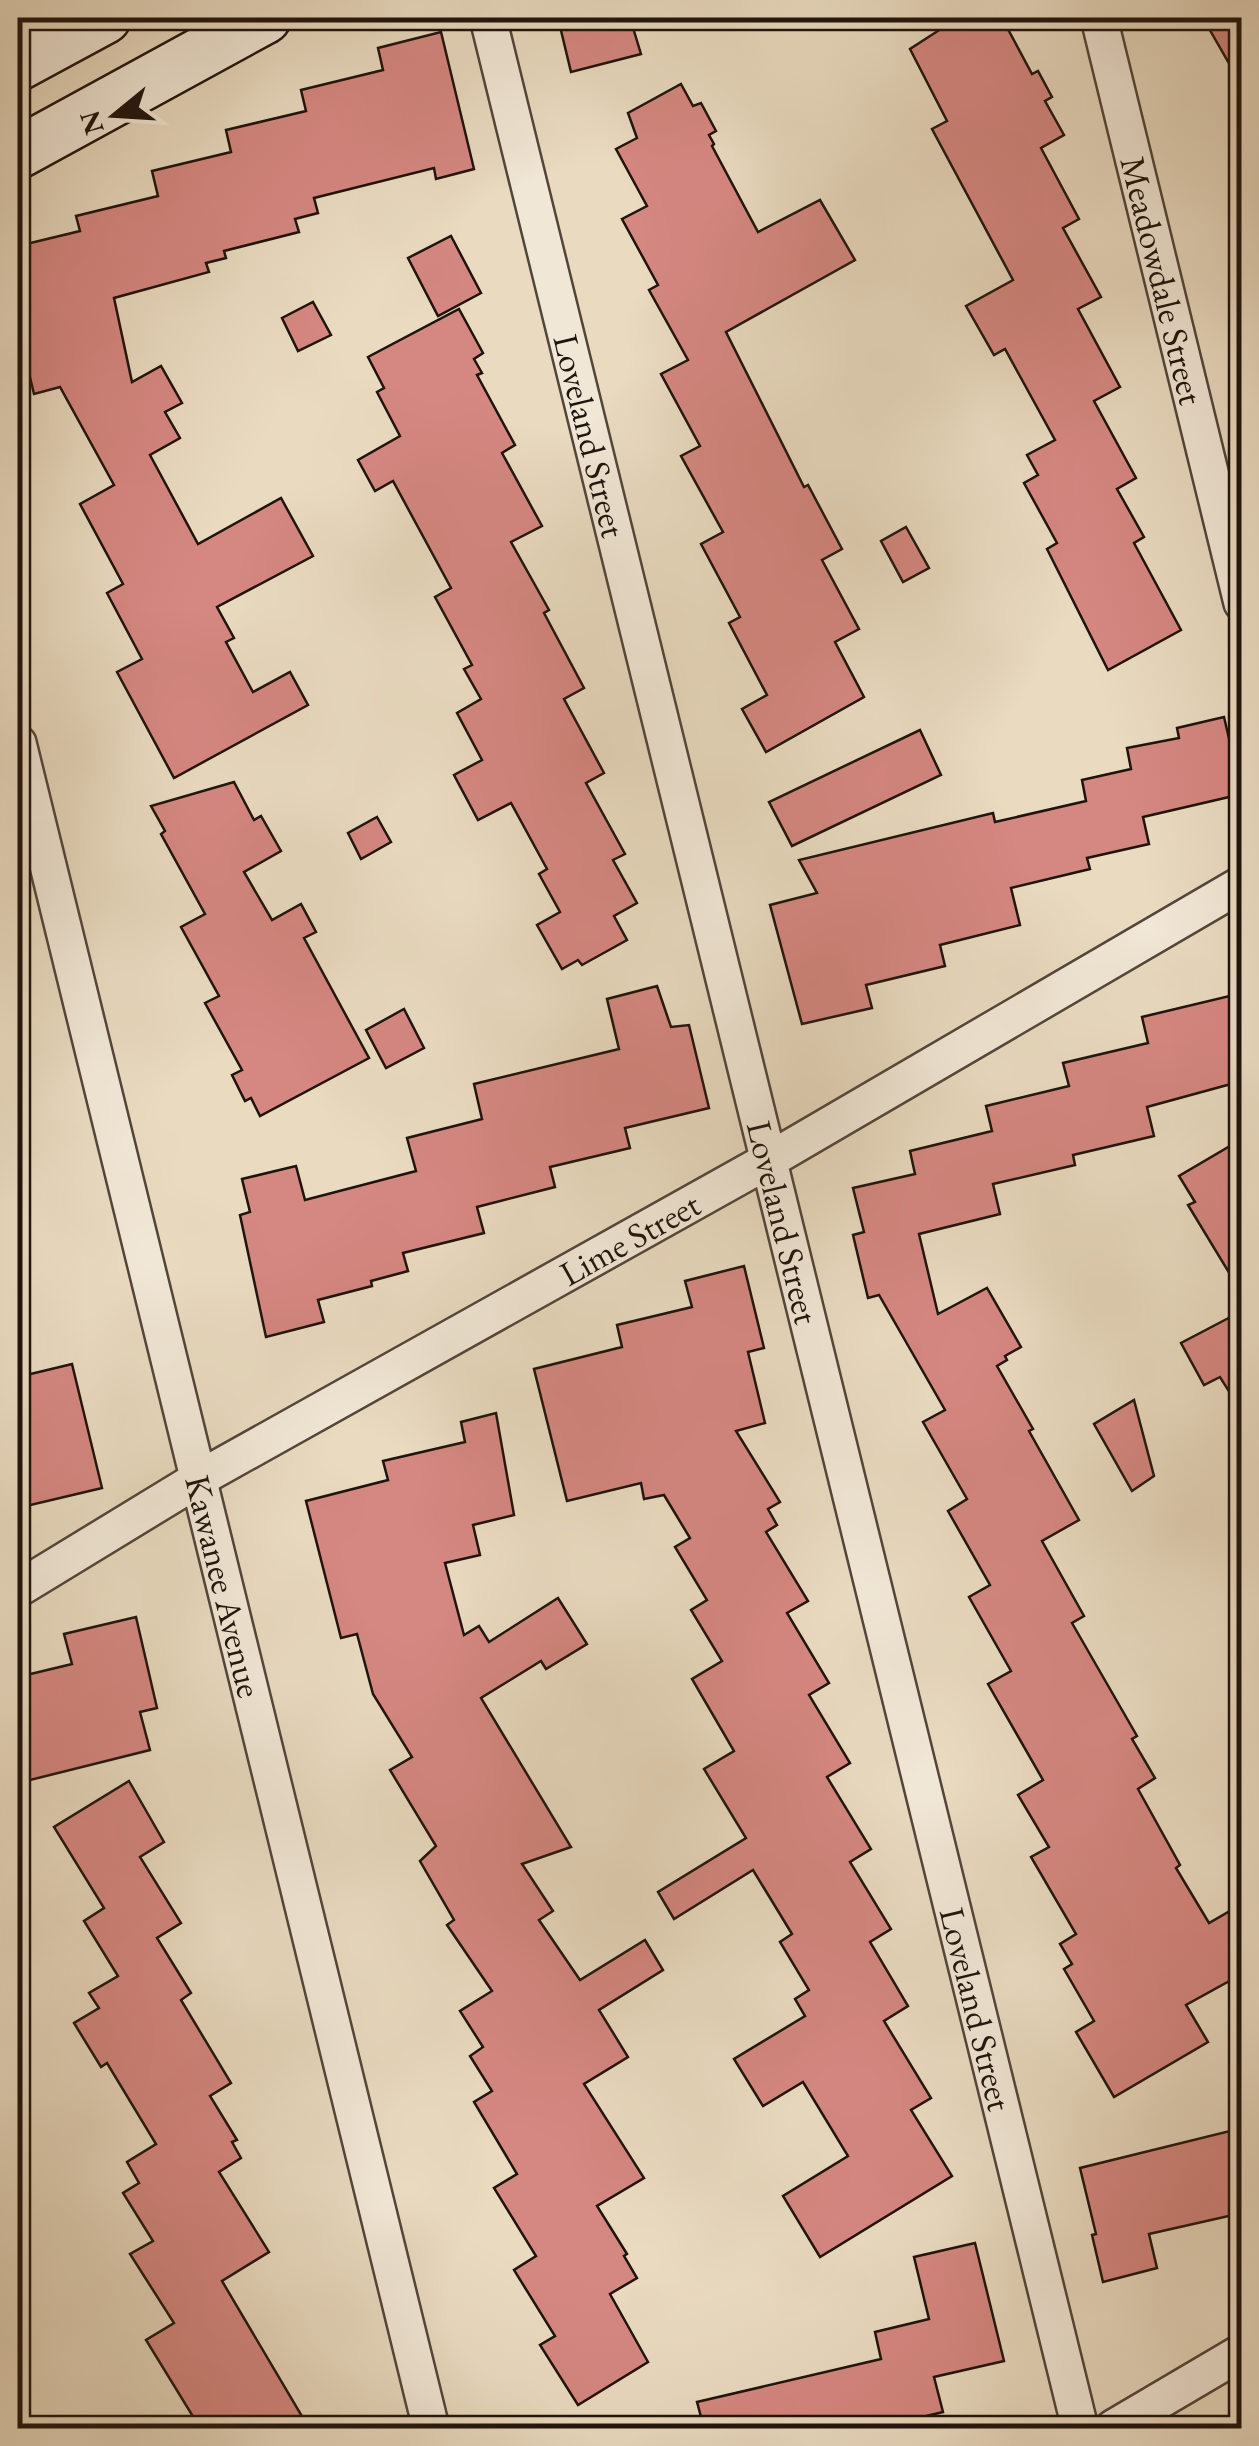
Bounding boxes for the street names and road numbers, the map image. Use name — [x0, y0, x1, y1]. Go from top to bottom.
street label: Meadowdale Street — [1111, 152, 1215, 409]
street label: Loveland Street — [544, 329, 637, 542]
street label: Loveland Street — [737, 1116, 830, 1329]
street label: Lime Street — [551, 1181, 708, 1295]
street label: Kawanee Avenue — [176, 1470, 274, 1702]
street label: Loveland Street — [930, 1902, 1024, 2115]

